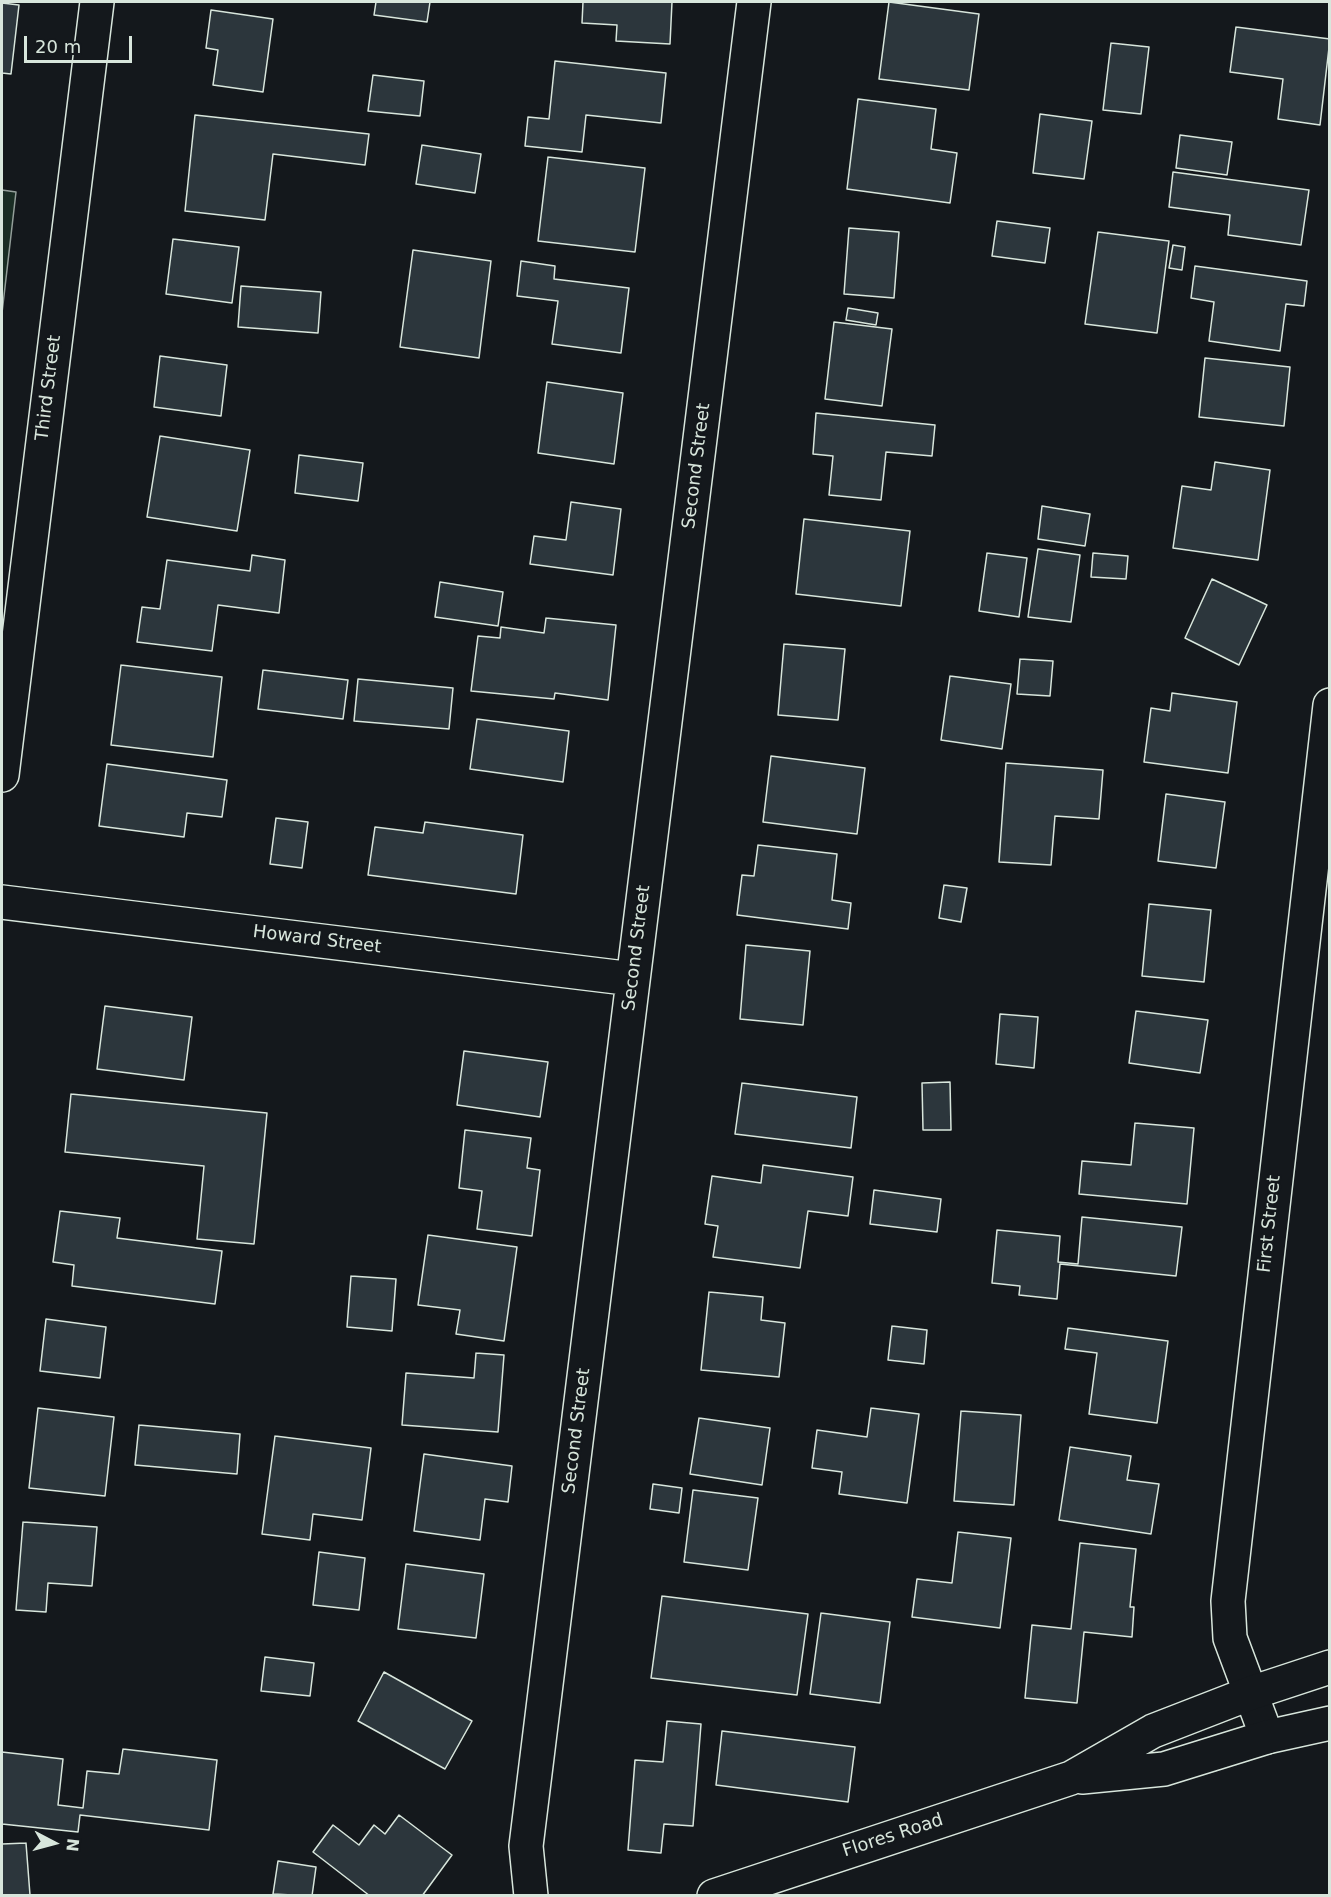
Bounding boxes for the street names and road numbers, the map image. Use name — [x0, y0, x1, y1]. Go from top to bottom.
street label: Third Street — [32, 334, 66, 442]
street label: Second Street — [679, 402, 715, 530]
street label: Second Street — [619, 884, 655, 1012]
street label: Howard Street — [252, 921, 382, 959]
street label: First Street — [1254, 1174, 1286, 1274]
street label: Second Street — [559, 1367, 595, 1495]
street label: Flores Road — [840, 1810, 946, 1862]

